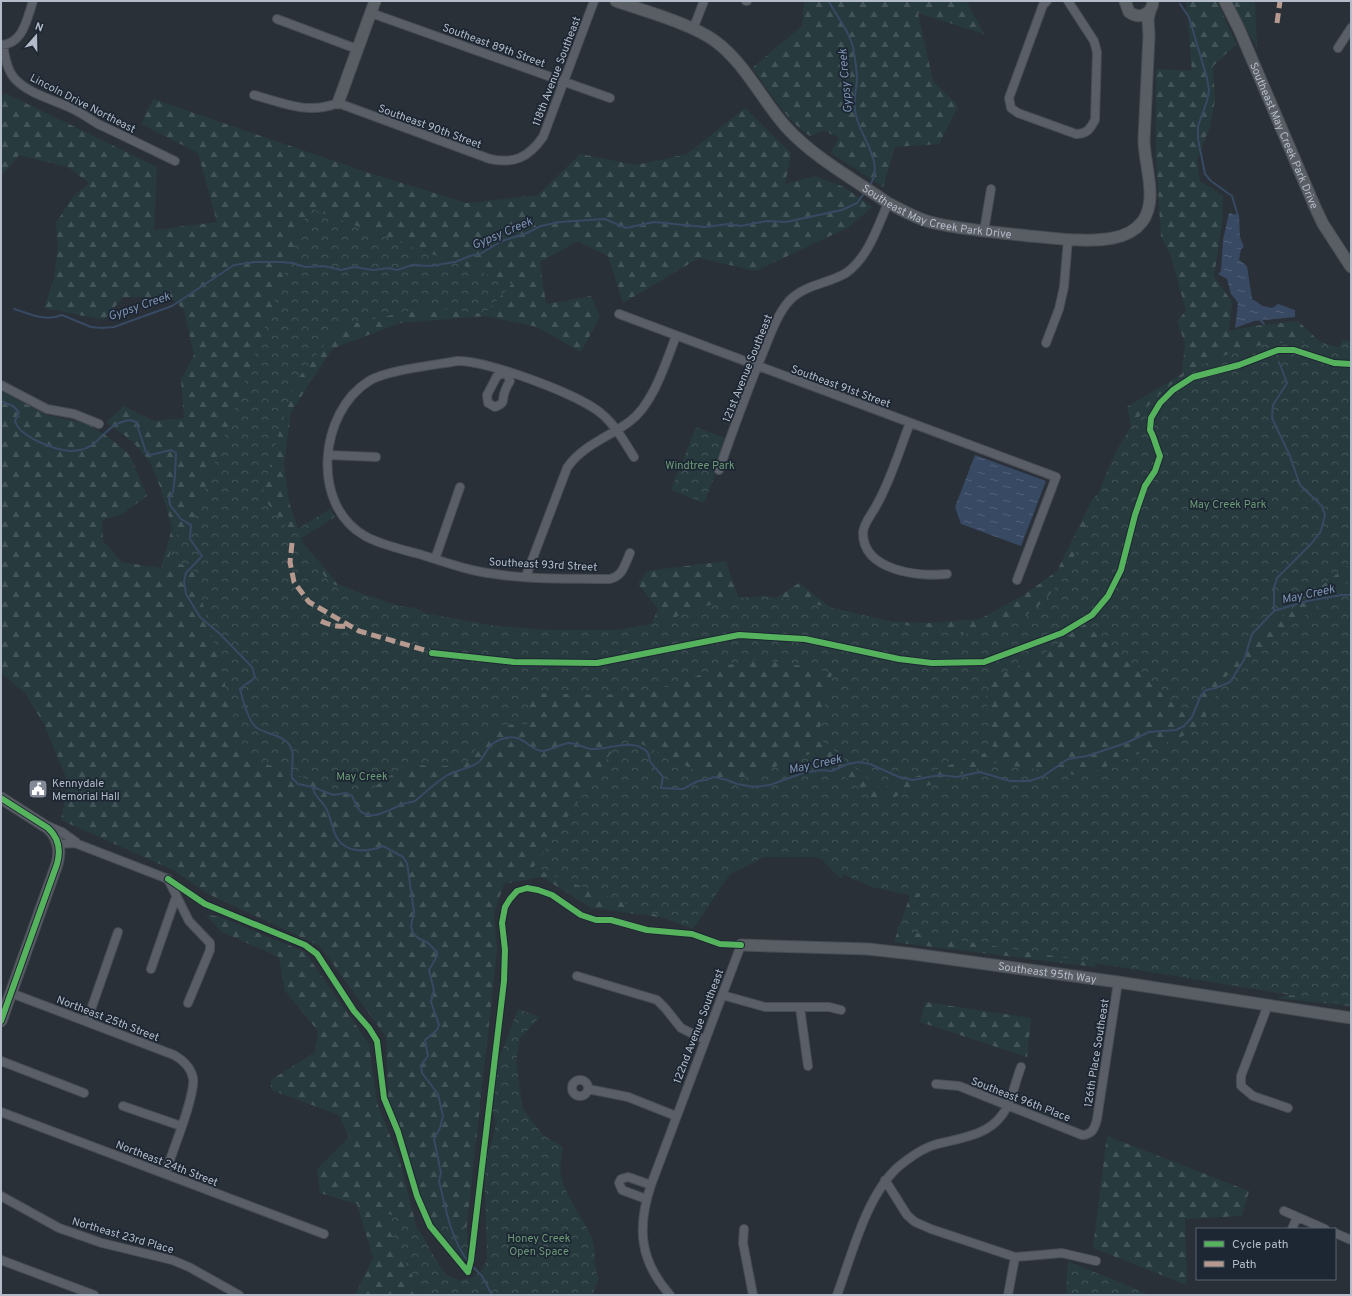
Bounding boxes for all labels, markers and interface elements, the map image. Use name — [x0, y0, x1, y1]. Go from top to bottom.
street label: 118th Avenue Southeast — [530, 15, 584, 128]
north arrow — [16, 16, 56, 56]
text: N — [33, 20, 45, 35]
street label: Southeast 89th Street — [440, 21, 547, 71]
water label: Gypsy Creek — [835, 47, 857, 114]
street label: Southeast May Creek Park Drive — [1246, 60, 1321, 211]
street label: Lincoln Drive Northeast — [27, 71, 138, 137]
street label: Southeast 90th Street — [376, 102, 483, 152]
street label: Southeast May Creek Park Drive — [859, 182, 1012, 242]
water label: Gypsy Creek — [470, 214, 536, 254]
water label: Gypsy Creek — [106, 289, 173, 325]
street label: 121st Avenue Southeast — [720, 312, 776, 424]
street label: Southeast 91st Street — [789, 362, 892, 411]
park label: Windtree Park — [665, 459, 735, 473]
park label: May Creek Park — [1190, 498, 1267, 512]
street label: Southeast 93rd Street — [488, 555, 598, 575]
water label: May Creek — [1280, 581, 1337, 608]
water label: May Creek — [787, 751, 844, 778]
park label: May Creek — [336, 770, 388, 784]
place label: Kennydale Memorial Hall — [52, 777, 120, 804]
public building icon: Kennydale Memorial Hall — [27, 778, 49, 800]
street label: Southeast 95th Way — [997, 960, 1097, 987]
street label: 122nd Avenue Southeast — [671, 967, 727, 1086]
street label: Northeast 25th Street — [54, 993, 161, 1045]
street label: 126th Place Southeast — [1081, 998, 1112, 1109]
street label: Southeast 96th Place — [969, 1074, 1073, 1125]
street label: Northeast 24th Street — [113, 1138, 220, 1190]
street label: Northeast 23rd Place — [70, 1215, 175, 1257]
legend — [1196, 1228, 1336, 1280]
park label: Honey Creek Open Space — [507, 1232, 571, 1259]
text: Cycle path — [1232, 1237, 1289, 1253]
text: Path — [1232, 1257, 1257, 1273]

